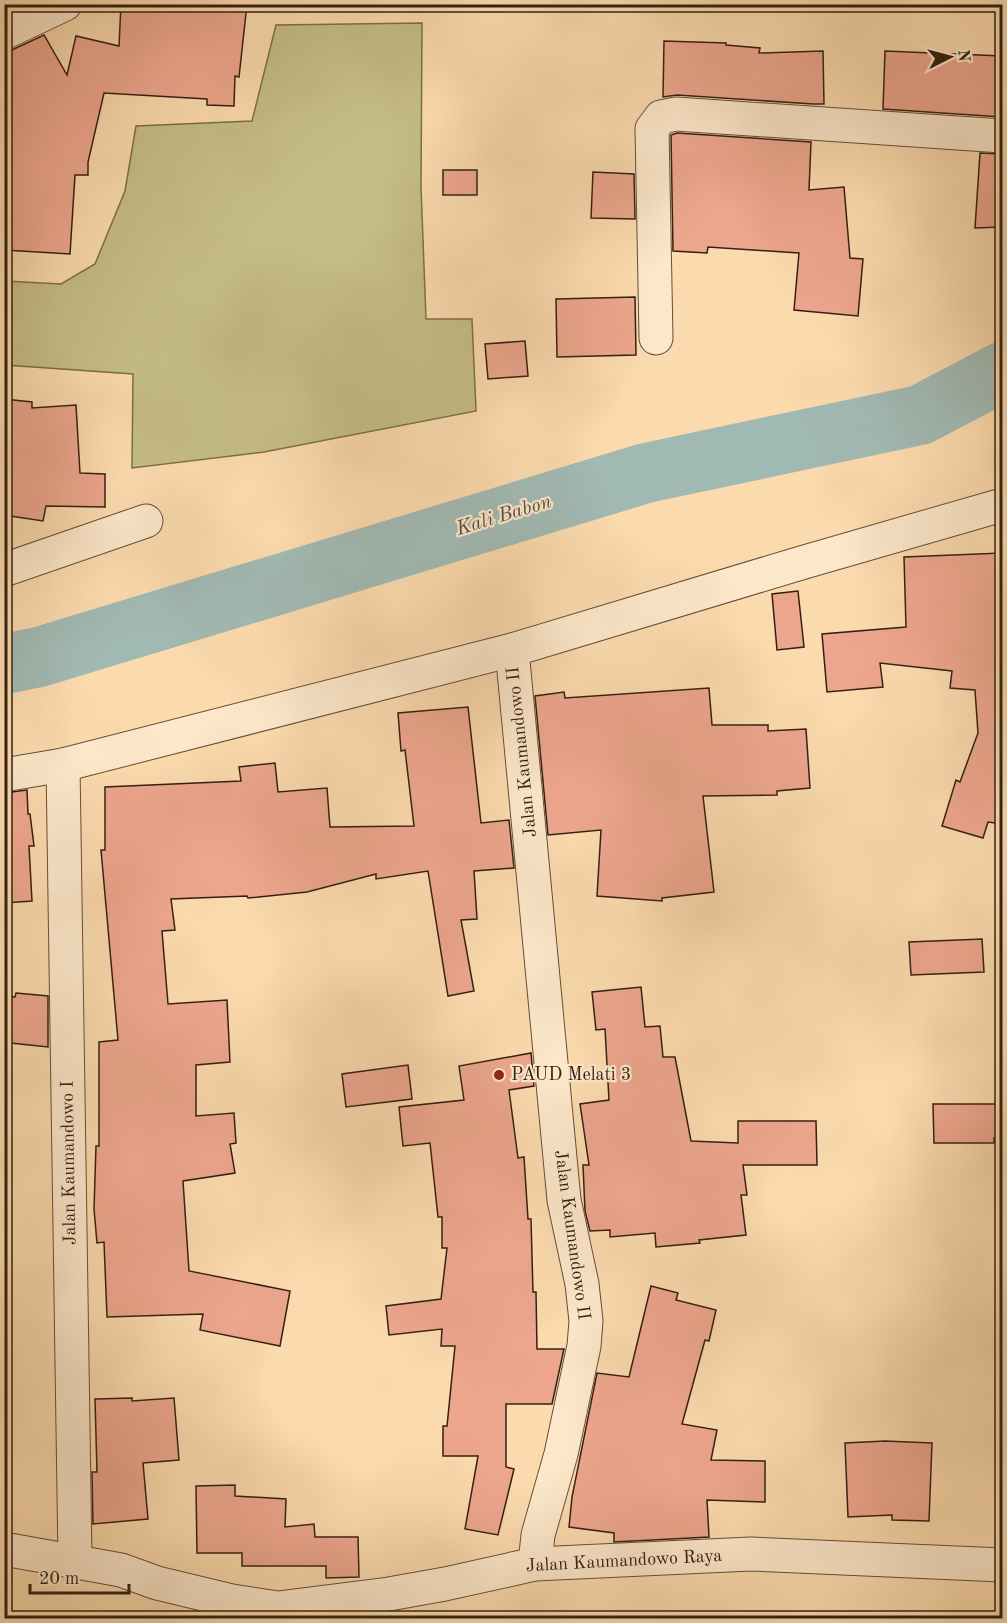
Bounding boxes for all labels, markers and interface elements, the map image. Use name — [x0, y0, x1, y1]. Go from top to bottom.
north arrow — [920, 27, 980, 87]
text: N — [954, 49, 972, 63]
water label: Kali Babon — [453, 492, 554, 540]
street label: Jalan Kaumandowo II — [504, 666, 540, 838]
place label: PAUD Melati 3 — [511, 1066, 631, 1084]
marker: PAUD Melati 3 — [492, 1068, 506, 1082]
street label: Jalan Kaumandowo I — [59, 1081, 79, 1245]
street label: Jalan Kaumandowo II — [551, 1149, 593, 1321]
street label: Jalan Kaumandowo Raya — [525, 1547, 723, 1575]
scale bar — [30, 1557, 129, 1595]
text: 20 m — [39, 1570, 79, 1588]

